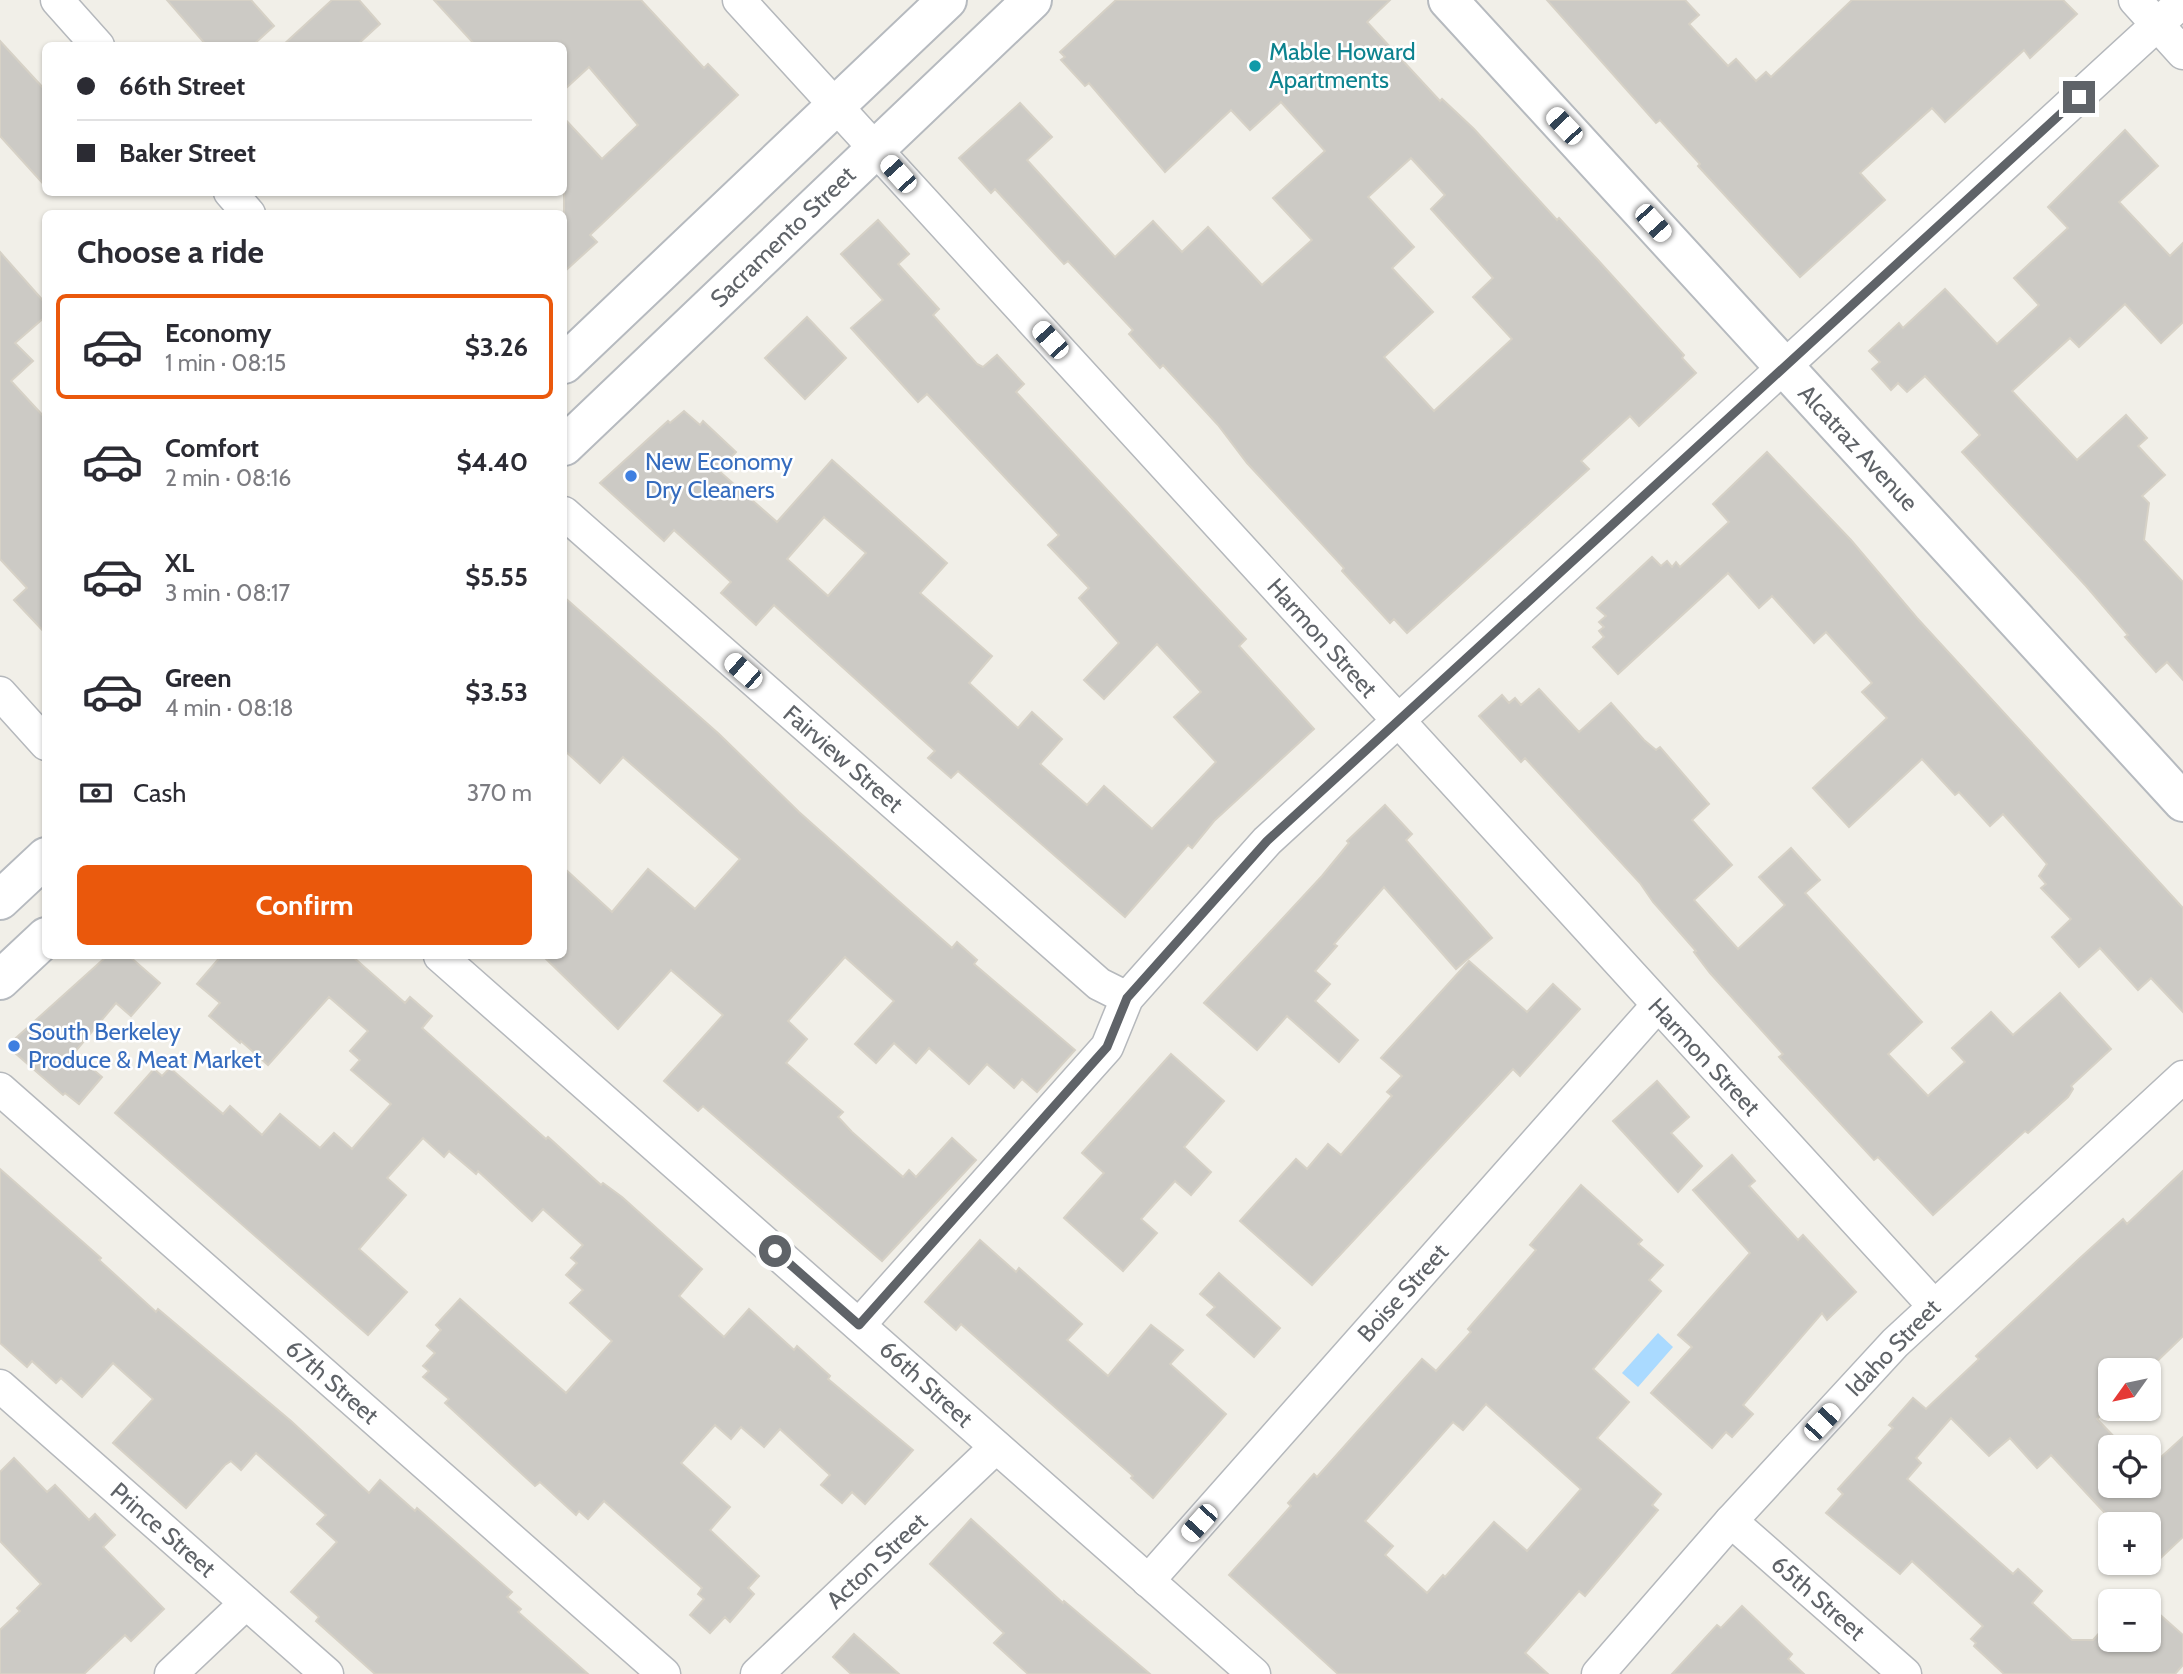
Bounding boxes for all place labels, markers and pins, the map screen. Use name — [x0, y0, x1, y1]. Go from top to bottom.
place label: Mable Howard Apartments — [1269, 37, 1416, 94]
marker: Mable Howard Apartments — [1247, 58, 1263, 74]
place label: New Economy Dry Cleaners — [645, 447, 793, 504]
marker: New Economy Dry Cleaners — [623, 468, 639, 484]
place label: South Berkeley Produce & Meat Market — [28, 1017, 262, 1074]
marker: South Berkeley Produce & Meat Market — [6, 1038, 22, 1054]

